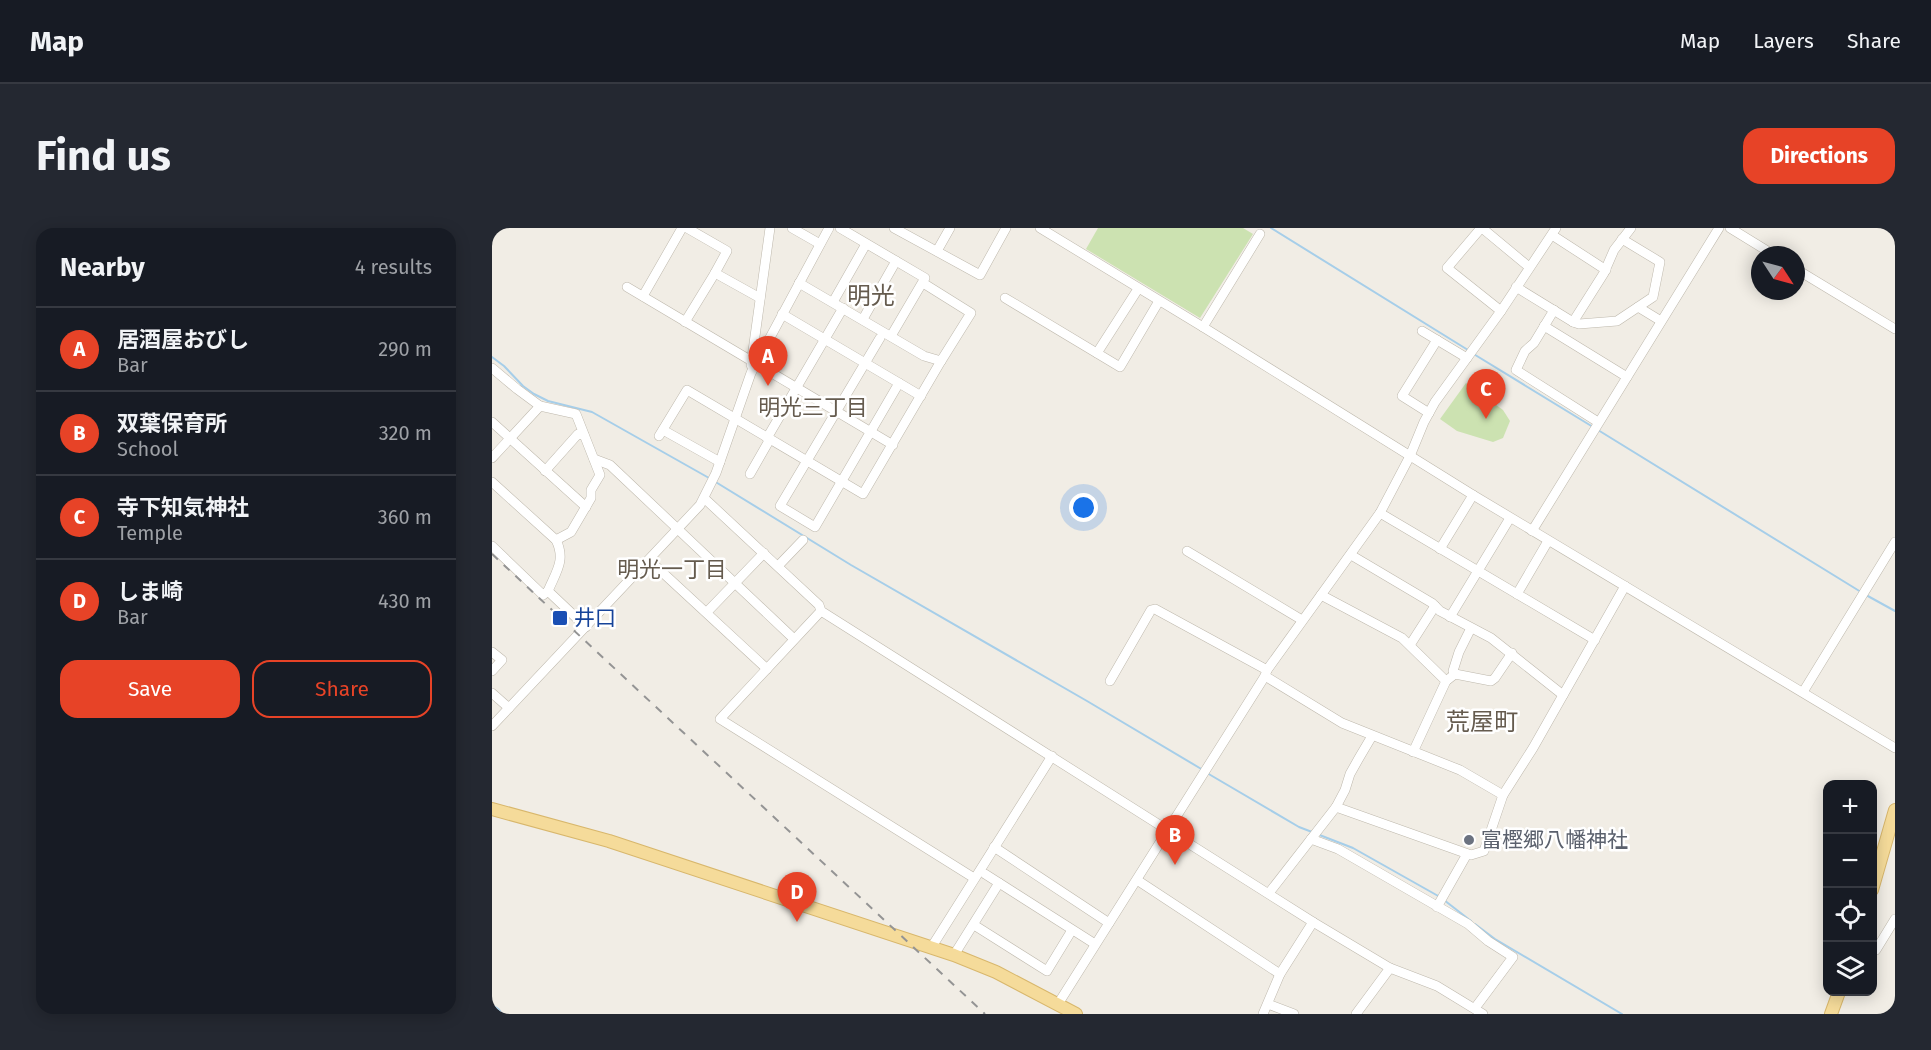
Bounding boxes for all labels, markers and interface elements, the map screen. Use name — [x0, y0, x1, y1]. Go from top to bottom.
text: Map — [30, 25, 84, 58]
text: Map — [1680, 28, 1720, 54]
text: Layers — [1753, 28, 1814, 54]
text: Share — [1847, 28, 1901, 54]
button: Directions — [1743, 128, 1895, 184]
text: Find us — [36, 131, 171, 181]
north arrow — [1751, 246, 1805, 300]
text: Nearby — [60, 252, 145, 283]
text: 4 results — [355, 255, 432, 279]
district label: 明光 — [847, 282, 895, 310]
text: 居酒屋おびし — [117, 326, 249, 353]
pin: A — [748, 336, 788, 386]
text: A — [74, 337, 85, 361]
text: 290 m — [378, 337, 432, 361]
text: Bar — [117, 353, 148, 377]
pin: C — [1466, 370, 1506, 419]
district label: 明光三丁目 — [758, 394, 868, 421]
text: 双葉保育所 — [117, 410, 227, 437]
text: B — [73, 421, 86, 445]
text: 320 m — [379, 421, 432, 445]
text: School — [117, 437, 178, 461]
your location — [1069, 493, 1098, 522]
text: 寺下知気神社 — [117, 494, 249, 521]
text: C — [74, 505, 85, 529]
text: 360 m — [378, 505, 432, 529]
text: Temple — [117, 521, 183, 545]
district label: 明光一丁目 — [617, 556, 727, 583]
text: しま崎 — [117, 578, 183, 605]
text: D — [73, 589, 86, 613]
text: 430 m — [378, 589, 432, 613]
text: Bar — [117, 605, 148, 629]
place label: 井口 — [574, 605, 616, 631]
marker: 井口 — [551, 609, 569, 627]
button: Save — [60, 660, 240, 718]
button: Share — [252, 660, 432, 718]
district label: 荒屋町 — [1446, 708, 1518, 736]
map controls — [1823, 780, 1877, 996]
button: + — [1823, 780, 1877, 834]
pin: B — [1156, 816, 1194, 865]
place label: 富樫郷八幡神社 — [1481, 827, 1628, 853]
marker: 富樫郷八幡神社 — [1462, 833, 1476, 847]
button: − — [1823, 834, 1877, 888]
pin: D — [778, 872, 816, 922]
button: locate — [1823, 888, 1877, 942]
button: layers — [1823, 942, 1877, 996]

